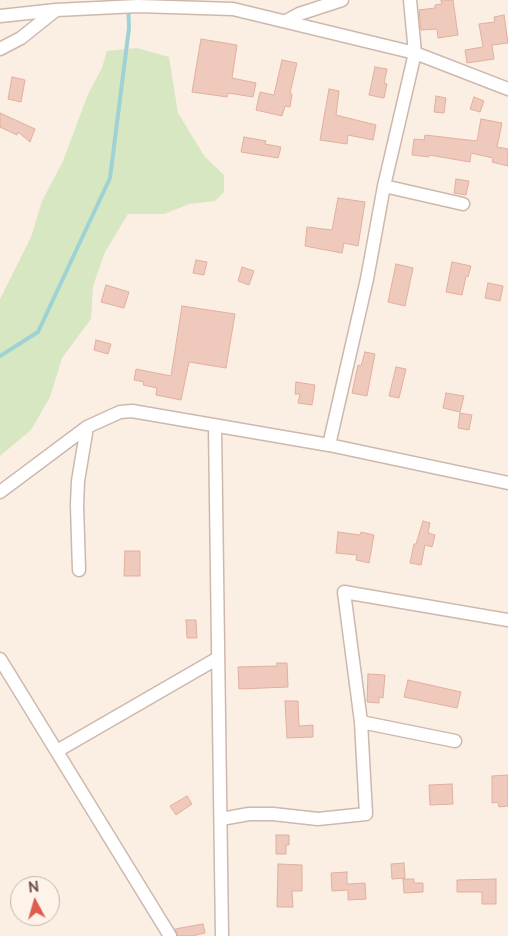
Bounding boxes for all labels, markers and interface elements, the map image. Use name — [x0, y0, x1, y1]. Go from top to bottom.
north arrow — [10, 876, 60, 926]
text: N — [27, 879, 40, 896]

